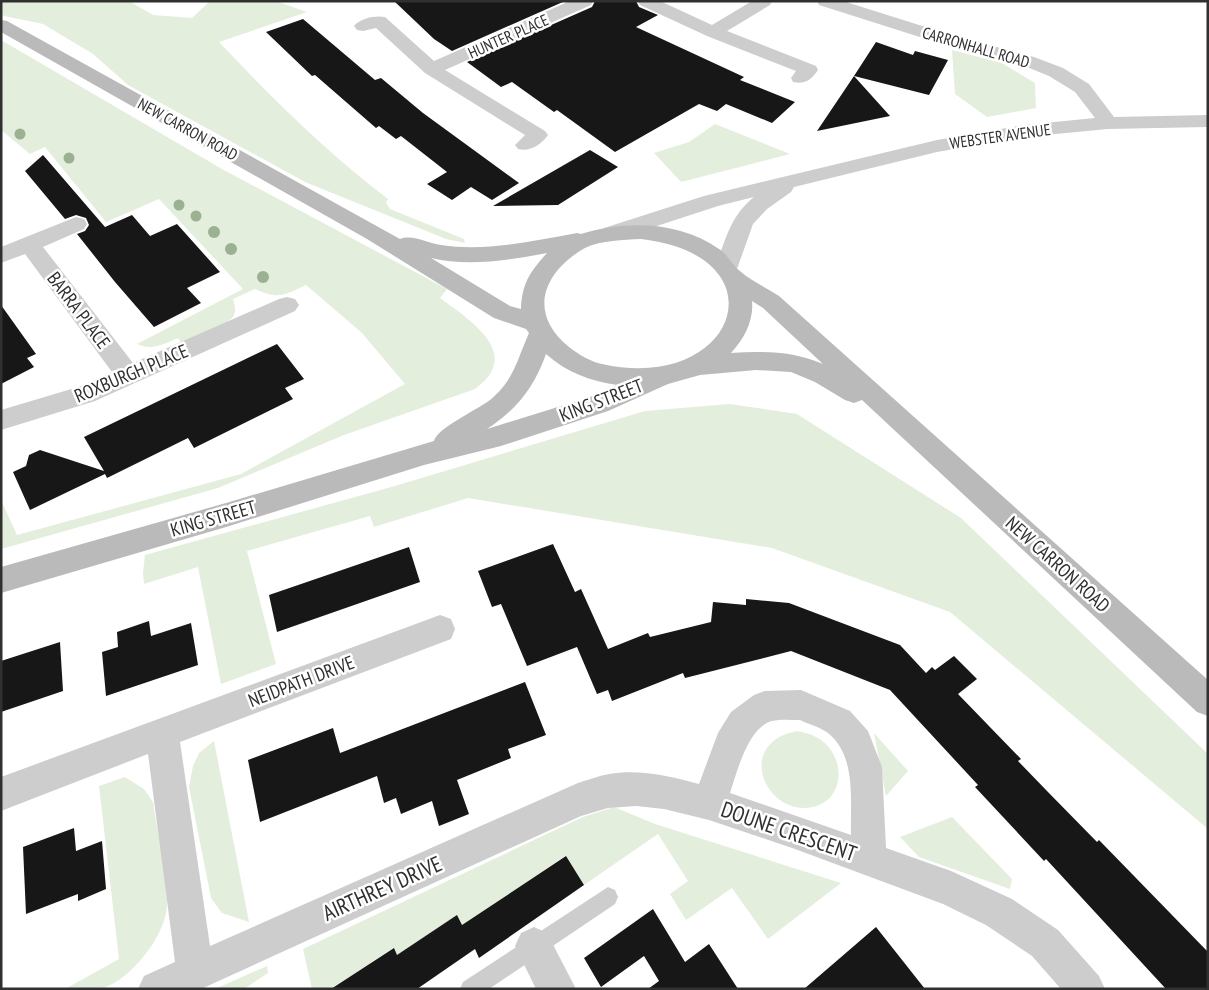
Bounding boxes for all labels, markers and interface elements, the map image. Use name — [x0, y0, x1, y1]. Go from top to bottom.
street label: HUNTER PLACE — [465, 9, 551, 63]
street label: CARRONHALL ROAD — [920, 22, 1032, 72]
street label: NEW CARRON ROAD — [135, 93, 241, 165]
street label: WEBSTER AVENUE — [948, 119, 1052, 153]
street label: BARRA PLACE — [42, 267, 116, 353]
street label: ROXBURGH PLACE — [71, 338, 191, 408]
street label: KING STREET — [556, 373, 647, 427]
street label: KING STREET — [167, 494, 259, 542]
street label: NEW CARRON ROAD — [1001, 511, 1115, 617]
street label: NEIDPATH DRIVE — [245, 650, 357, 712]
street label: DOUNE CRESCENT — [717, 795, 861, 867]
street label: AIRTHREY DRIVE — [318, 849, 446, 927]

